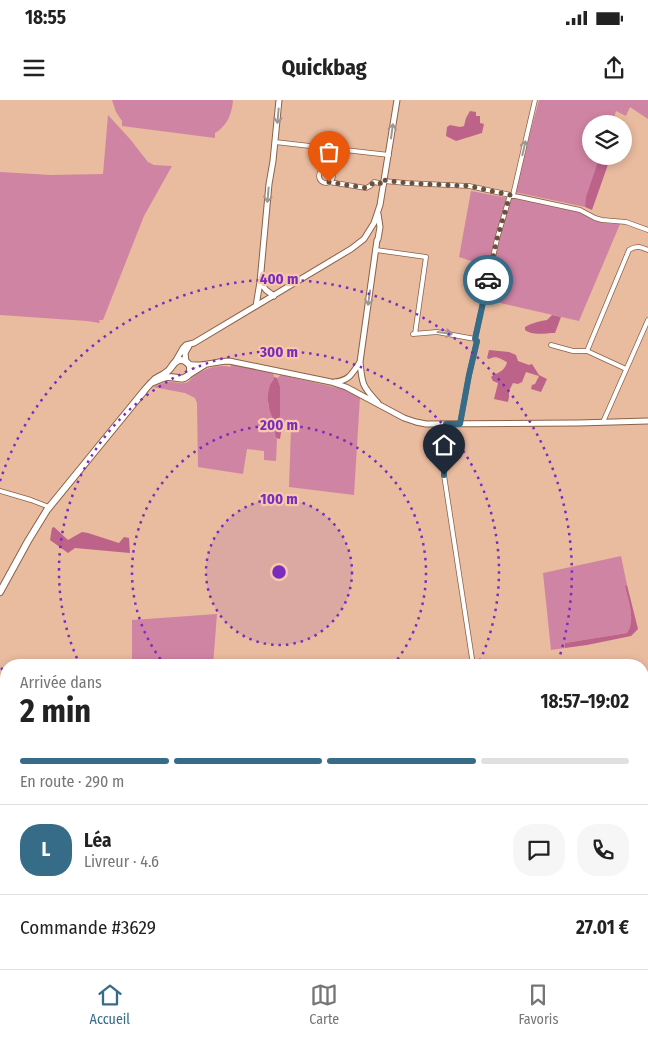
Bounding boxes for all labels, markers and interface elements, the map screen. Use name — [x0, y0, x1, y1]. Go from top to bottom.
text: 18:55 — [25, 6, 66, 29]
icon: menu — [20, 54, 48, 82]
text: Quickbag — [281, 54, 367, 81]
icon: share — [600, 54, 628, 82]
one-way arrow — [273, 108, 283, 124]
map controls — [582, 115, 632, 165]
button: layers — [582, 115, 632, 165]
one-way arrow — [388, 123, 398, 139]
pin — [308, 131, 350, 182]
icon: bag — [315, 138, 343, 166]
one-way arrow — [520, 140, 529, 156]
one-way arrow — [264, 186, 273, 202]
courier — [463, 255, 513, 305]
icon: car — [474, 266, 502, 294]
text: 400 m — [260, 270, 298, 288]
one-way arrow — [364, 290, 374, 306]
one-way arrow — [437, 329, 453, 339]
text: 300 m — [259, 343, 298, 361]
text: 200 m — [259, 416, 298, 434]
pin — [423, 424, 465, 475]
icon: home — [430, 431, 458, 459]
text: 100 m — [260, 490, 298, 508]
centre of rings — [270, 563, 288, 581]
text: Arrivée dans — [20, 673, 102, 692]
text: 18:57–19:02 — [541, 690, 629, 713]
text: 2 min — [20, 692, 91, 730]
text: En route · 290 m — [20, 772, 124, 791]
button: chat — [513, 824, 565, 876]
button: phone — [577, 824, 629, 876]
text: Léa — [84, 829, 111, 852]
text: L — [42, 838, 50, 861]
text: Livreur · 4.6 — [84, 852, 159, 871]
text: Commande #3629 — [20, 916, 156, 939]
text: 27.01 € — [576, 916, 629, 939]
tab: Accueil — [90, 981, 130, 1028]
tab: Carte — [309, 981, 339, 1028]
tab: Favoris — [519, 981, 558, 1028]

